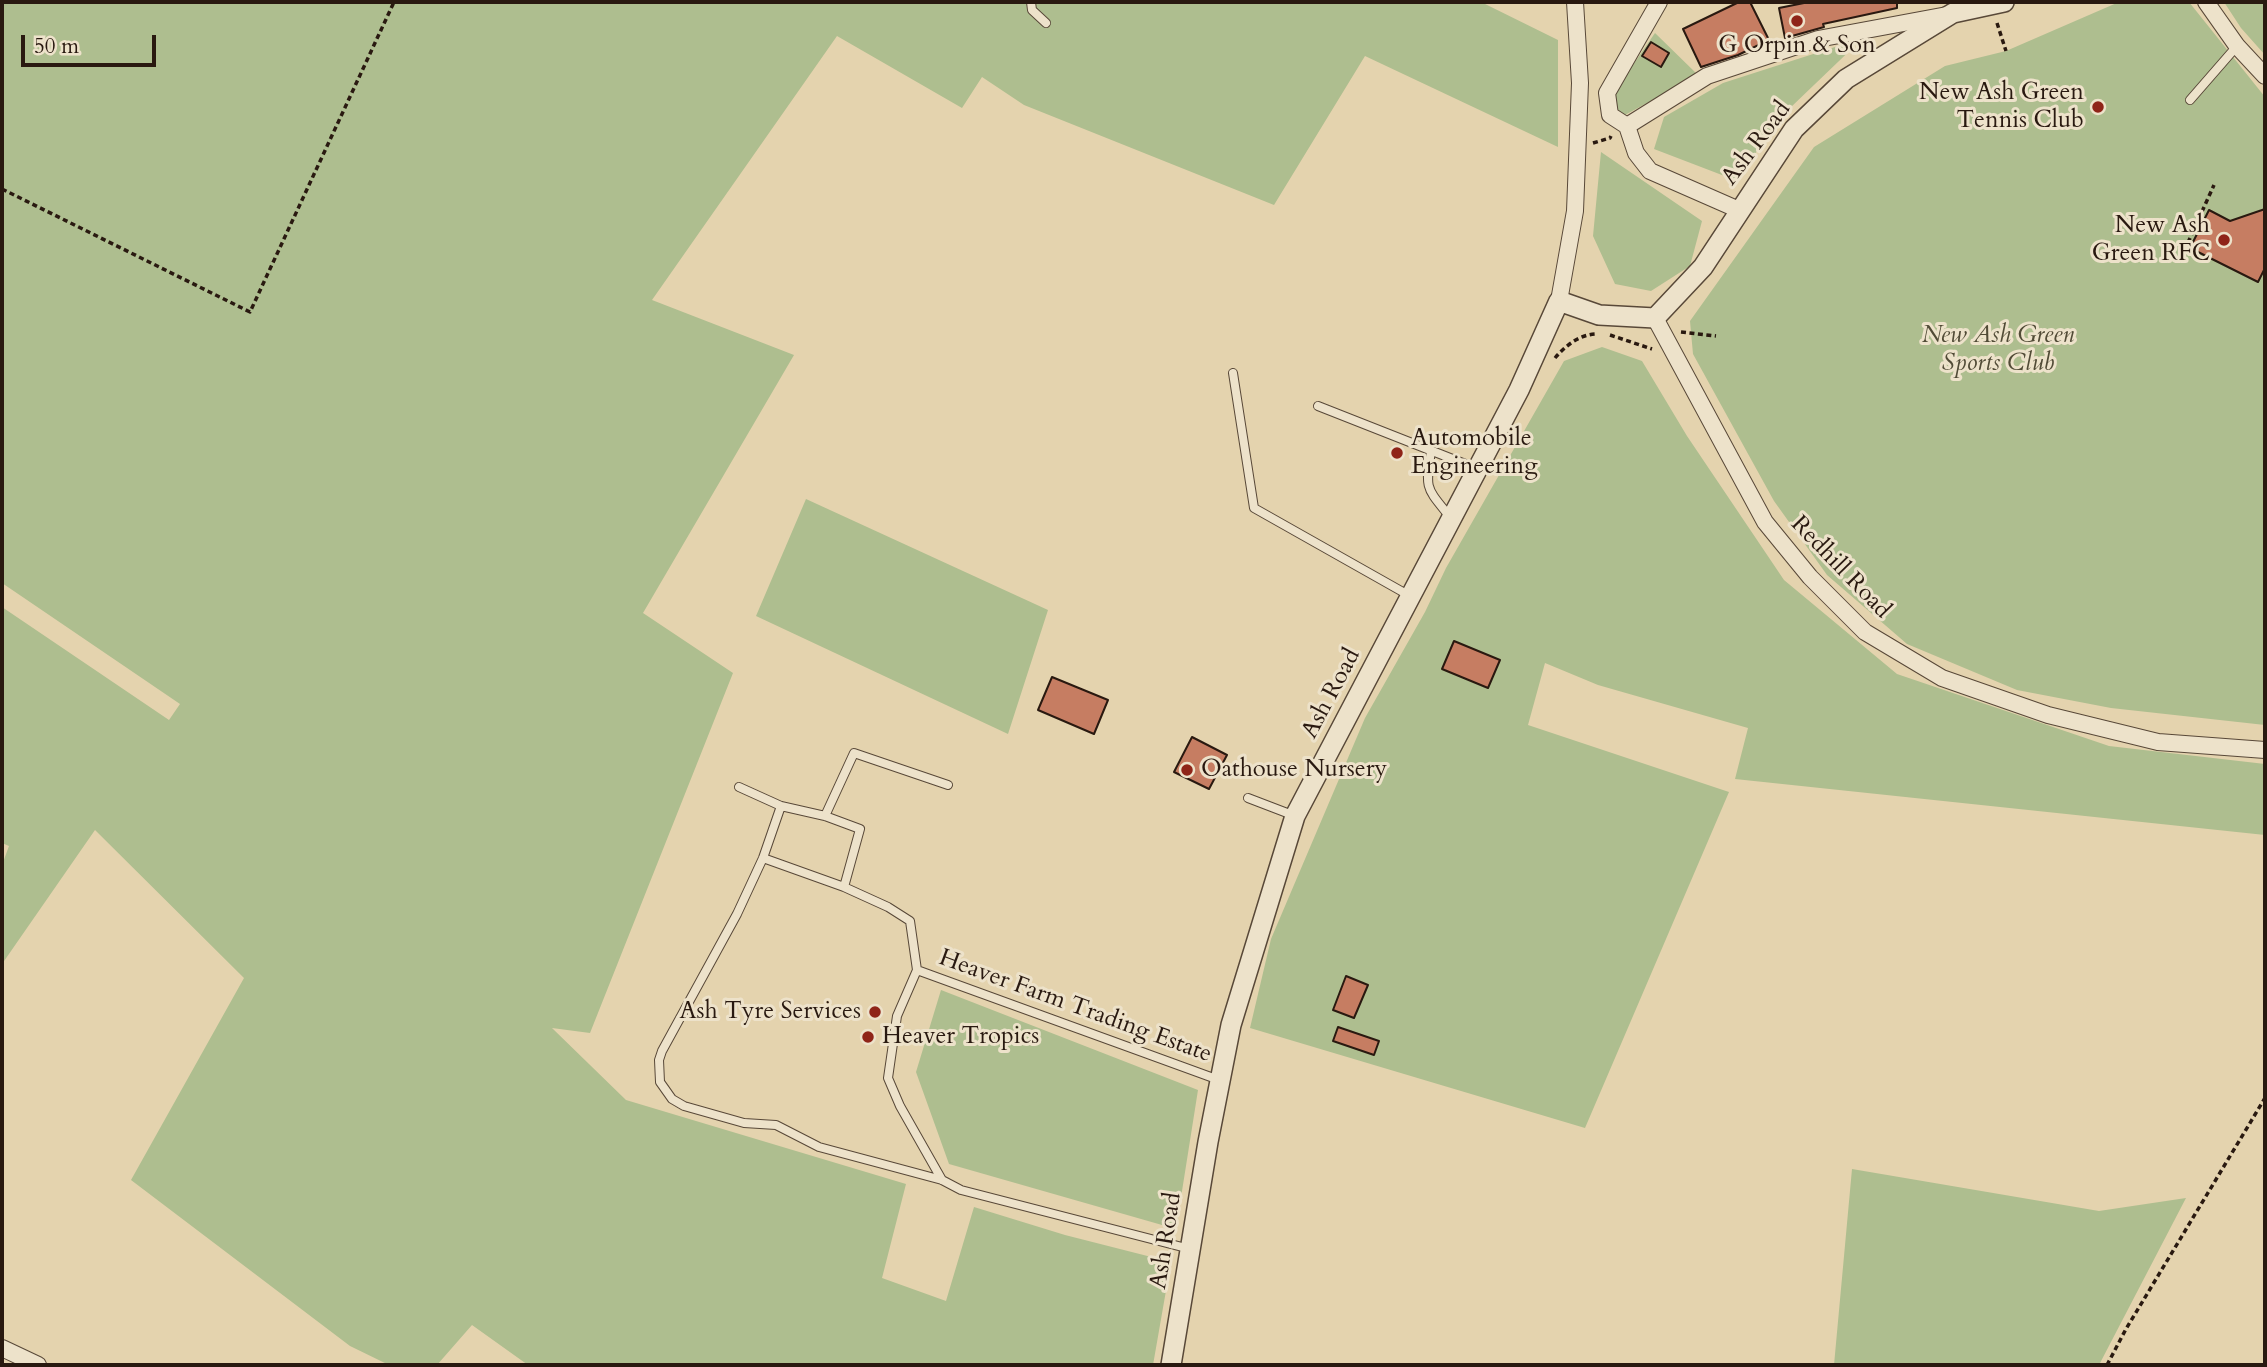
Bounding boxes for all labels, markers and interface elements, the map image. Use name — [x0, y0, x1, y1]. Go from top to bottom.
marker: G Orpin & Son — [1789, 13, 1805, 29]
scale bar — [24, 21, 159, 65]
text: 50 m — [34, 32, 79, 61]
place label: G Orpin & Son — [1718, 32, 1876, 60]
place label: New Ash Green Tennis Club — [1919, 79, 2084, 135]
street label: Ash Road — [1716, 96, 1798, 192]
marker: New Ash Green Tennis Club — [2090, 99, 2106, 115]
place label: New Ash Green RFC — [2092, 212, 2210, 268]
marker: New Ash Green RFC — [2216, 232, 2232, 248]
park label: New Ash Green Sports Club — [1922, 322, 2074, 378]
place label: Automobile Engineering — [1411, 425, 1538, 481]
marker: Automobile Engineering — [1389, 445, 1405, 461]
street label: Redhill Road — [1784, 511, 1896, 625]
street label: Ash Road — [1296, 644, 1368, 744]
place label: Oathouse Nursery — [1201, 756, 1387, 784]
marker: Oathouse Nursery — [1179, 762, 1195, 778]
street label: Heaver Farm Trading Estate — [935, 944, 1215, 1070]
place label: Ash Tyre Services — [679, 998, 861, 1026]
marker: Ash Tyre Services — [867, 1004, 883, 1020]
place label: Heaver Tropics — [882, 1023, 1039, 1051]
marker: Heaver Tropics — [860, 1029, 876, 1045]
street label: Ash Road — [1145, 1191, 1189, 1291]

